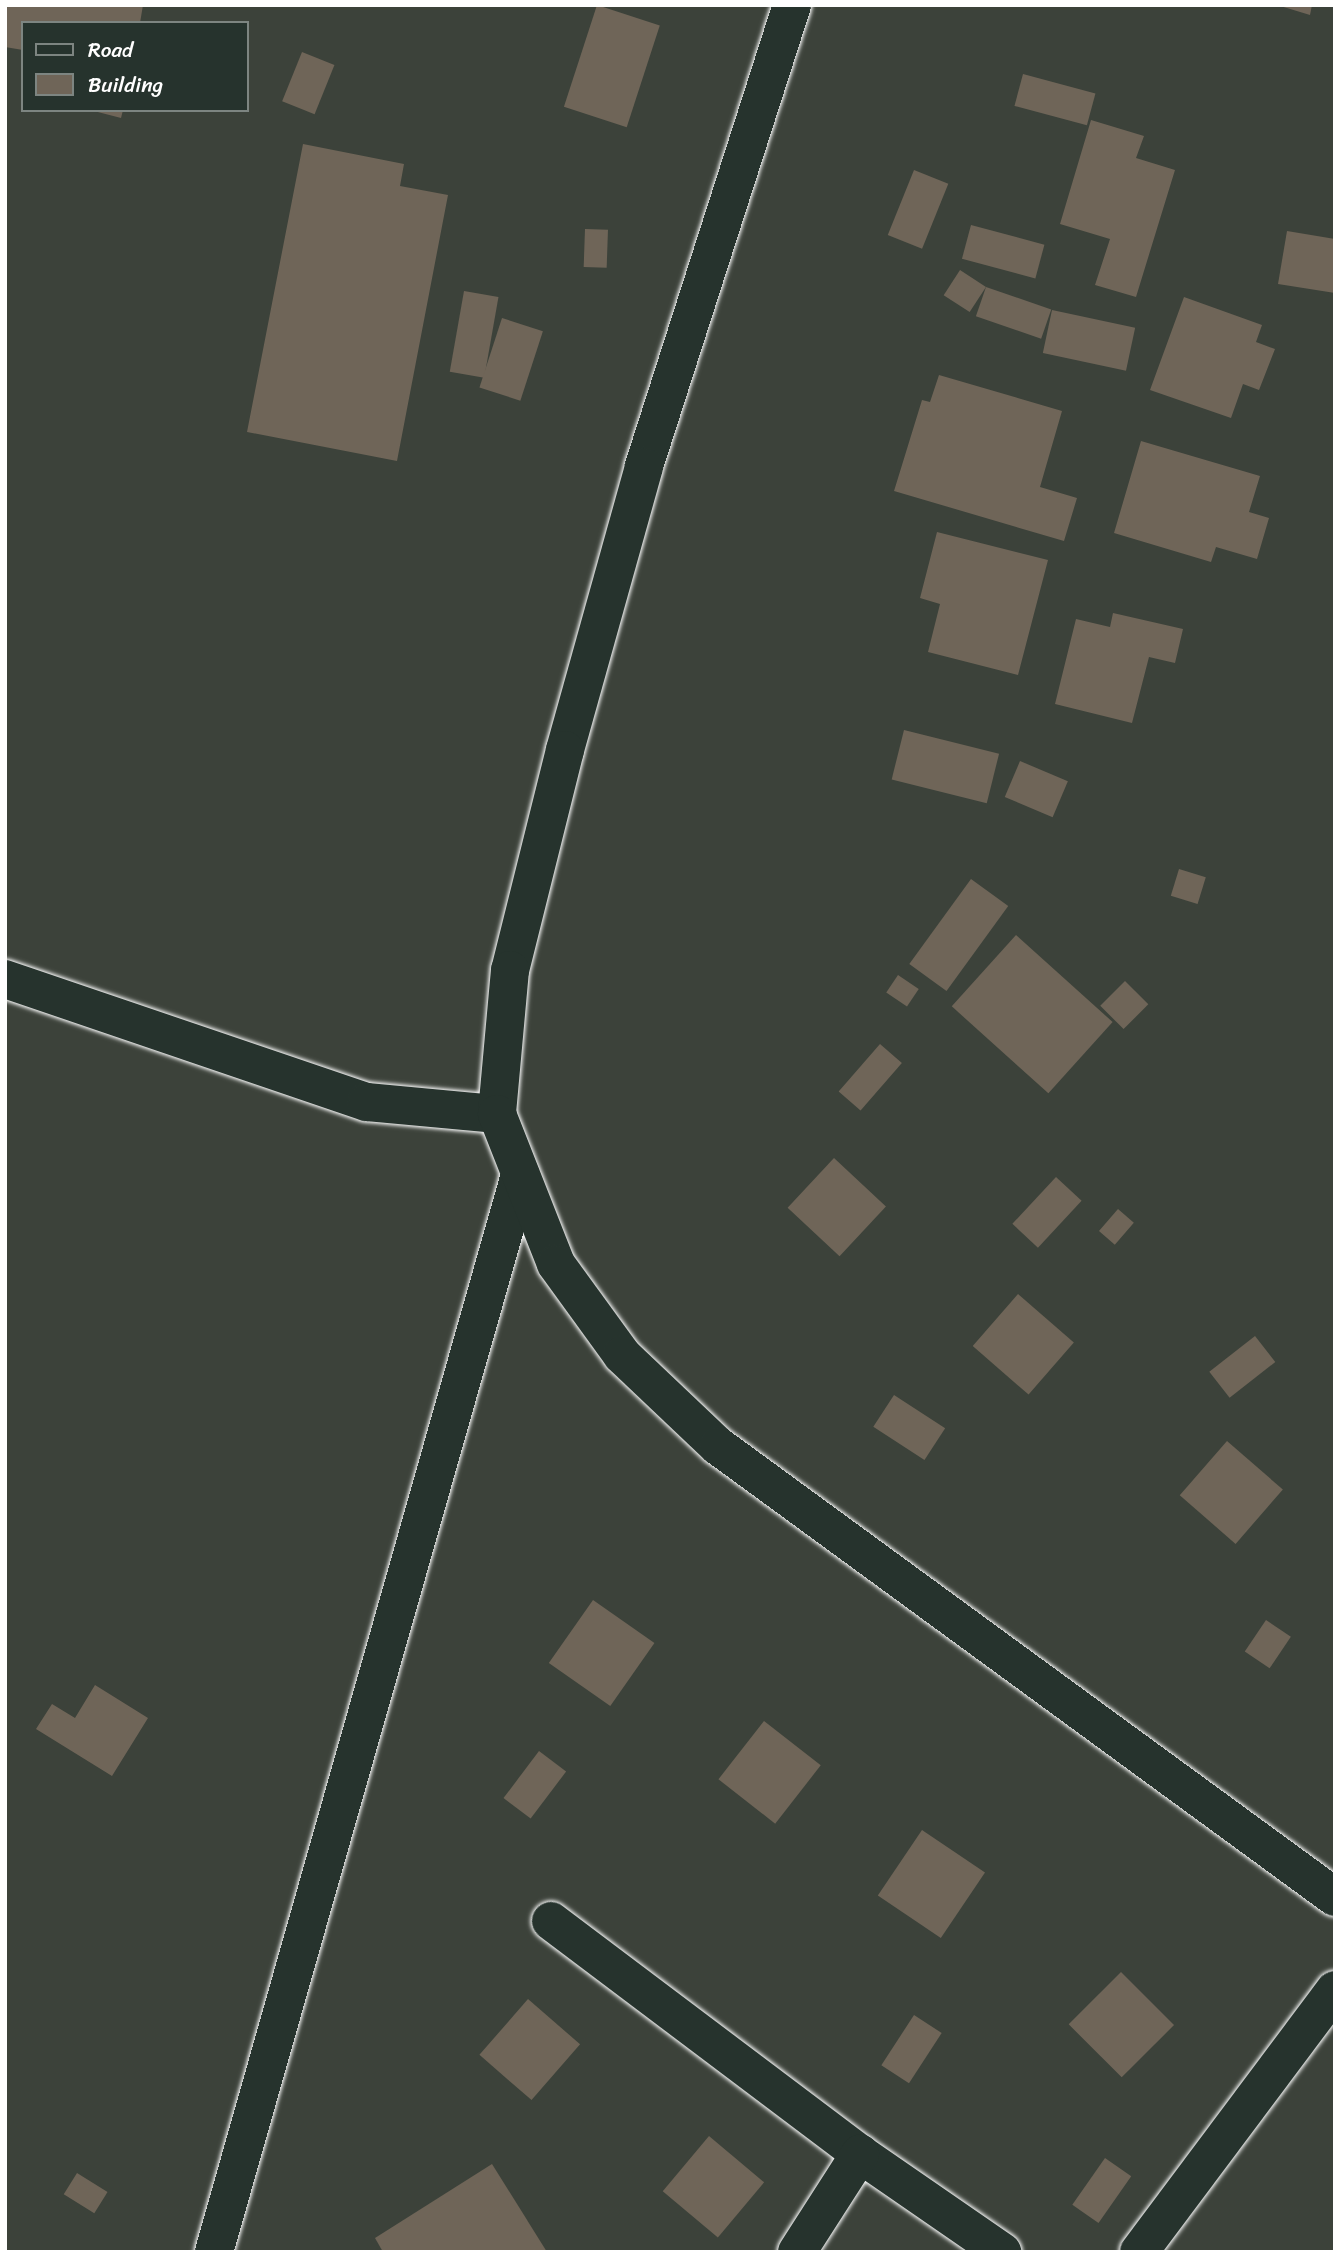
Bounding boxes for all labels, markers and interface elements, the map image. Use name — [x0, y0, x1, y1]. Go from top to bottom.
legend — [21, 21, 248, 112]
text: Road — [88, 31, 133, 69]
text: Building — [88, 66, 163, 104]

